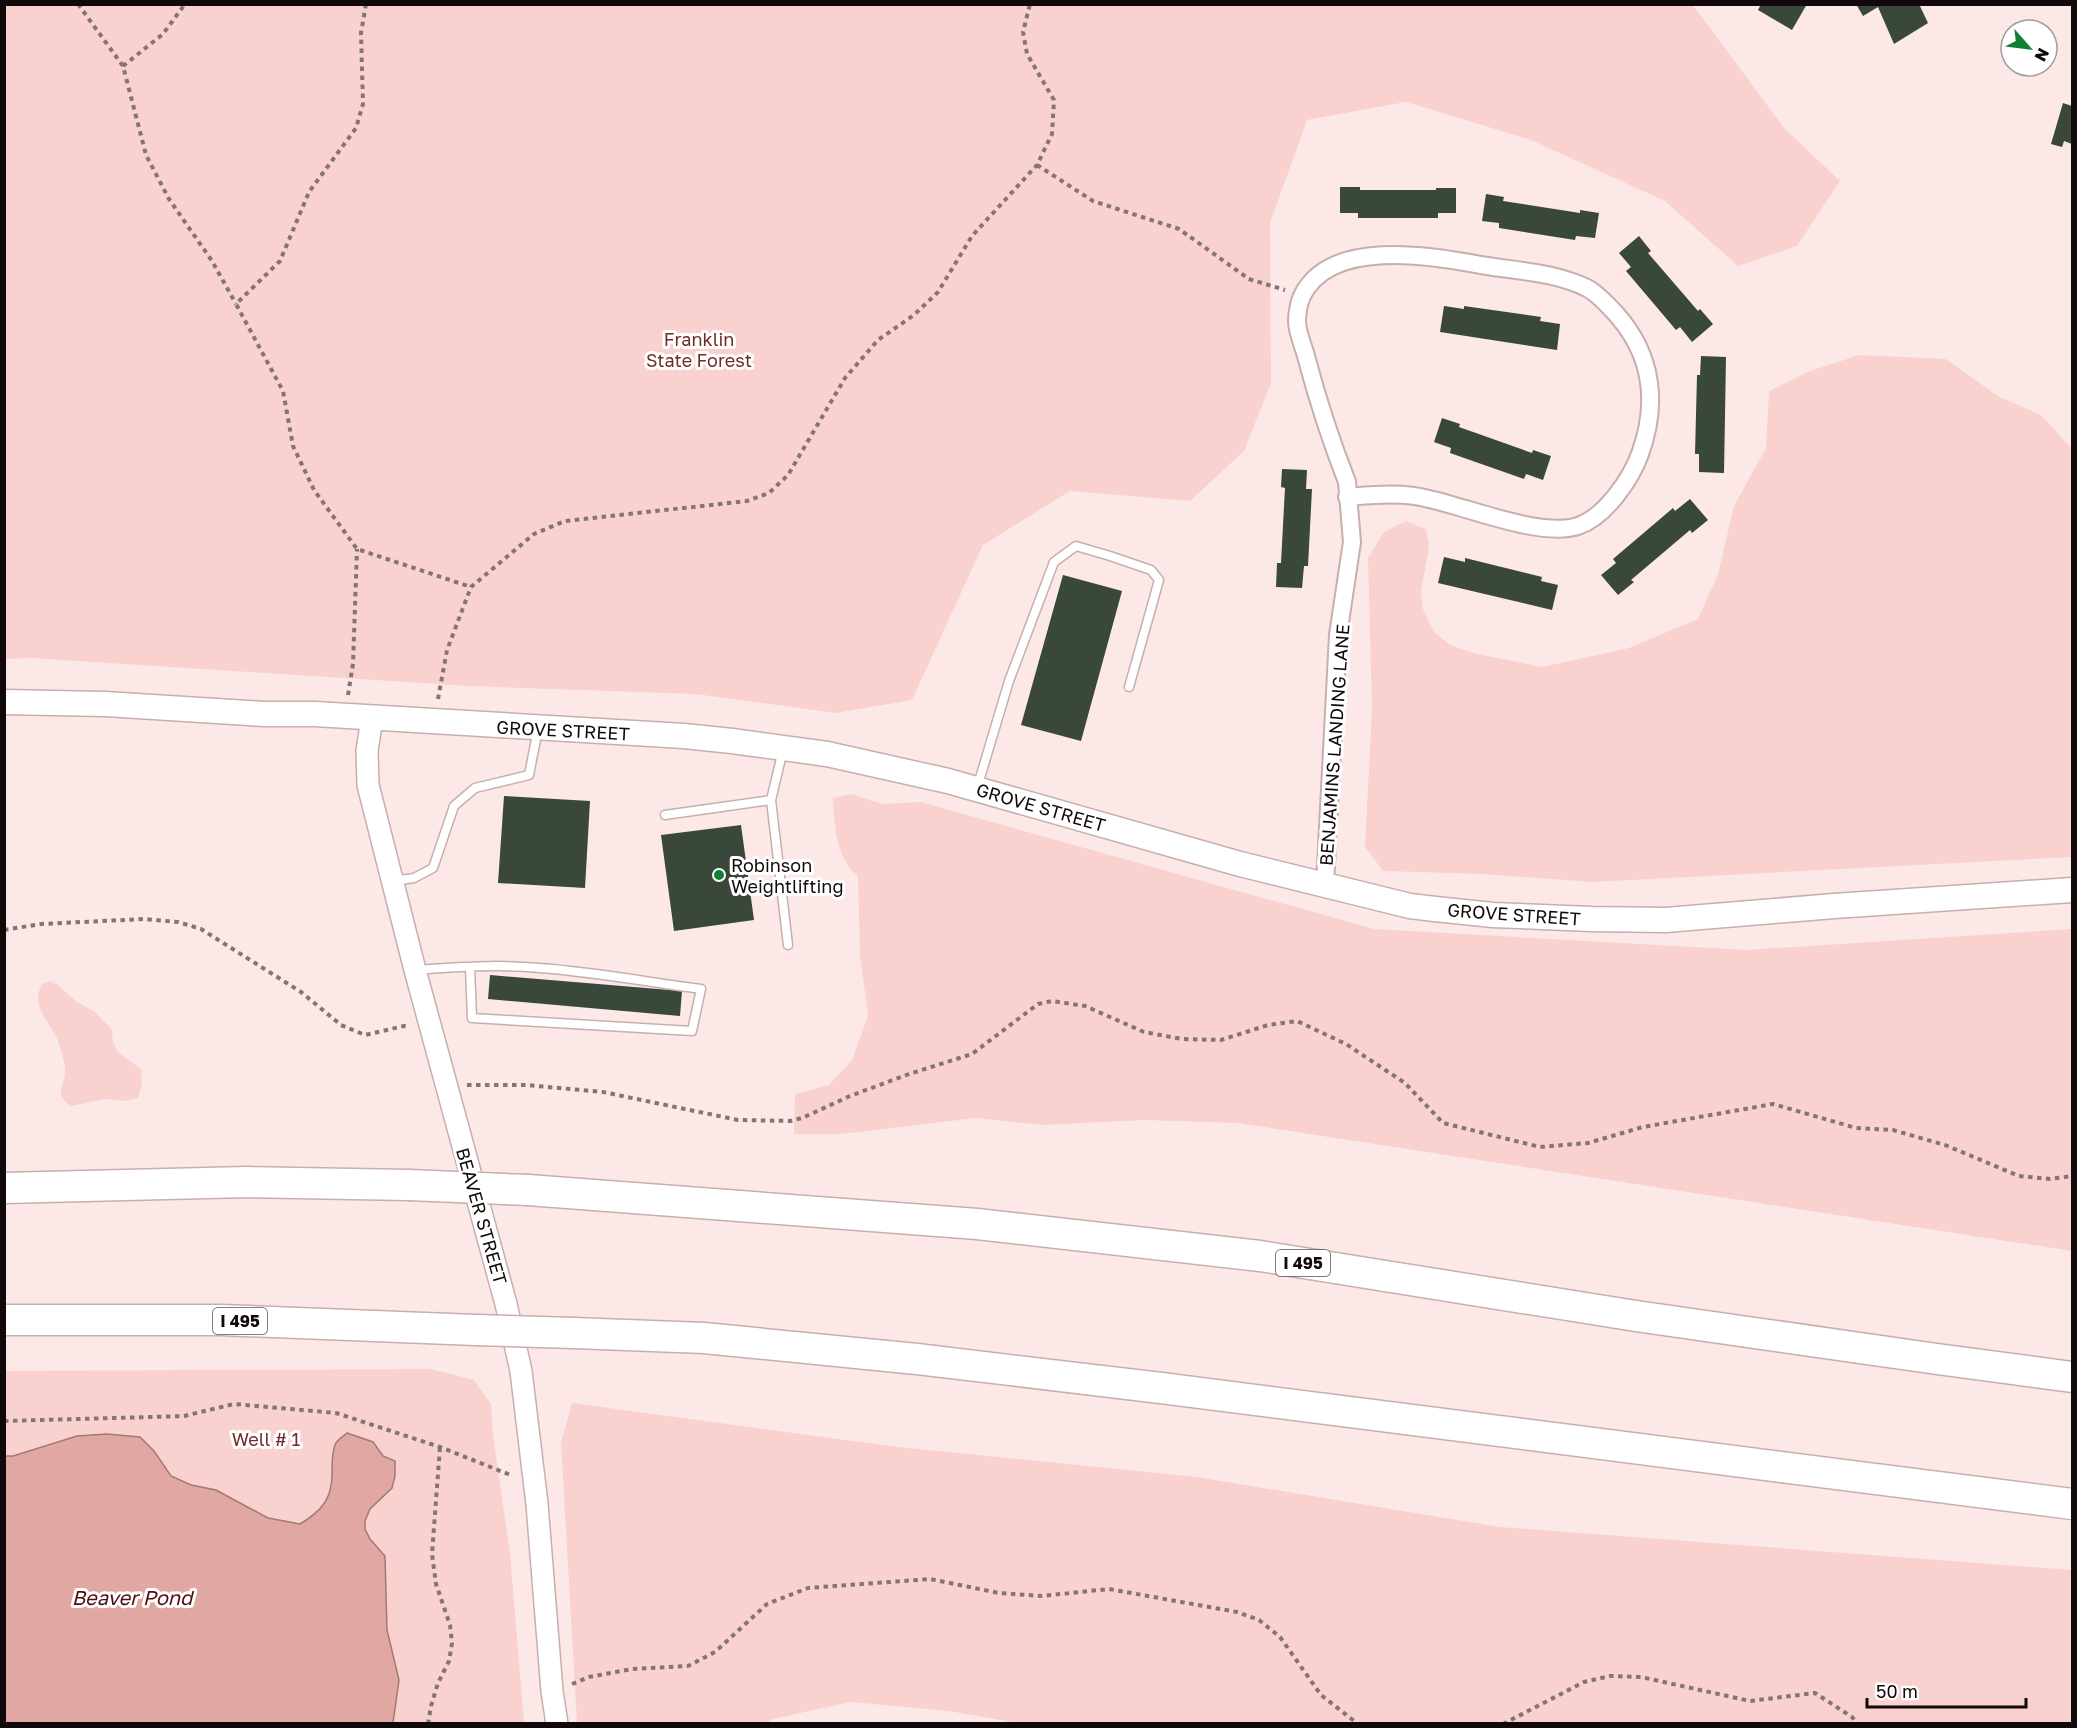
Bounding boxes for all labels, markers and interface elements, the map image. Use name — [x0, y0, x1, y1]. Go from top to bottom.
north arrow — [1999, 18, 2059, 78]
text: N — [2031, 45, 2054, 65]
park label: Franklin State Forest — [646, 328, 752, 371]
street label: BENJAMINS LANDING LANE — [1315, 623, 1353, 867]
street label: GROVE STREET — [496, 716, 630, 744]
street label: GROVE STREET — [974, 778, 1108, 836]
place label: Robinson Weightlifting — [731, 854, 843, 897]
marker: Robinson Weightlifting — [712, 868, 726, 882]
street label: GROVE STREET — [1447, 898, 1581, 930]
street label: BEAVER STREET — [452, 1145, 512, 1287]
road number: I 495 — [1276, 1250, 1330, 1276]
road number: I 495 — [213, 1308, 267, 1334]
park label: Well # 1 — [232, 1428, 301, 1450]
water label: Beaver Pond — [72, 1585, 195, 1609]
scale bar — [1867, 1671, 2026, 1709]
text: 50 m — [1876, 1680, 1918, 1702]

